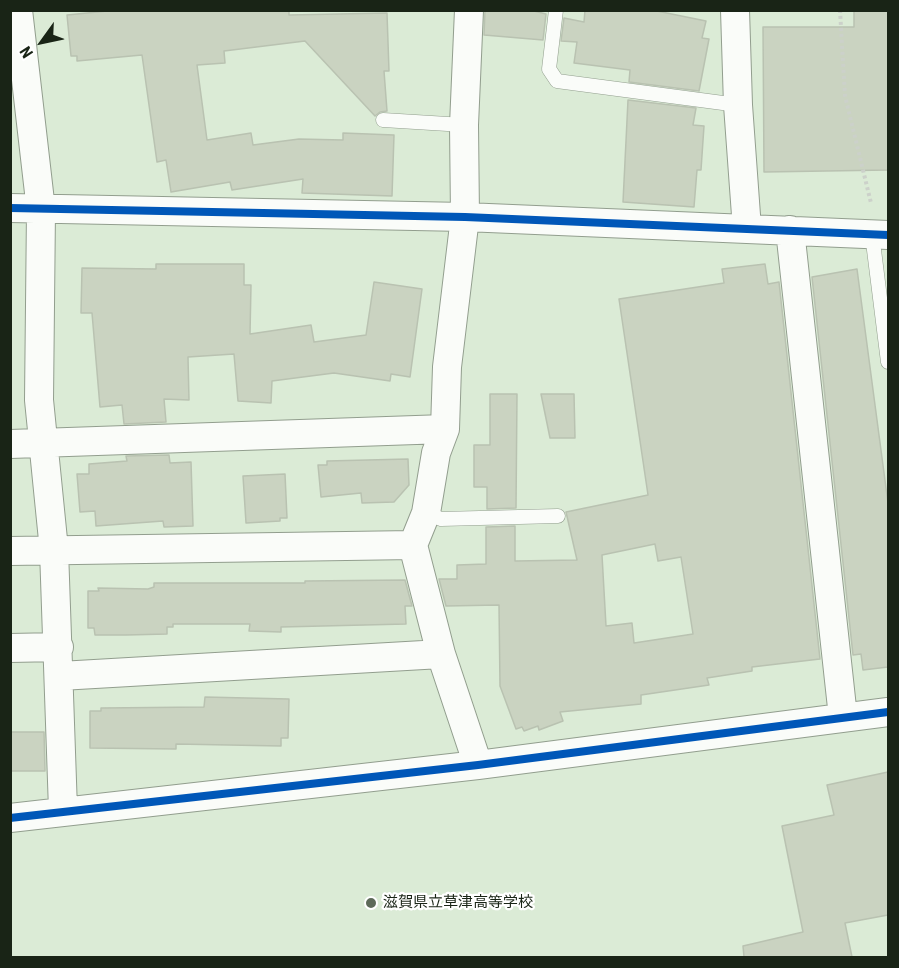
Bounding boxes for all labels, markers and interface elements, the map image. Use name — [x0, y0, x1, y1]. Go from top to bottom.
north arrow — [12, 12, 72, 72]
text: N — [16, 43, 37, 61]
place label: 滋賀県立草津高等学校 — [383, 894, 533, 912]
marker: 滋賀県立草津高等学校 — [364, 896, 378, 910]

